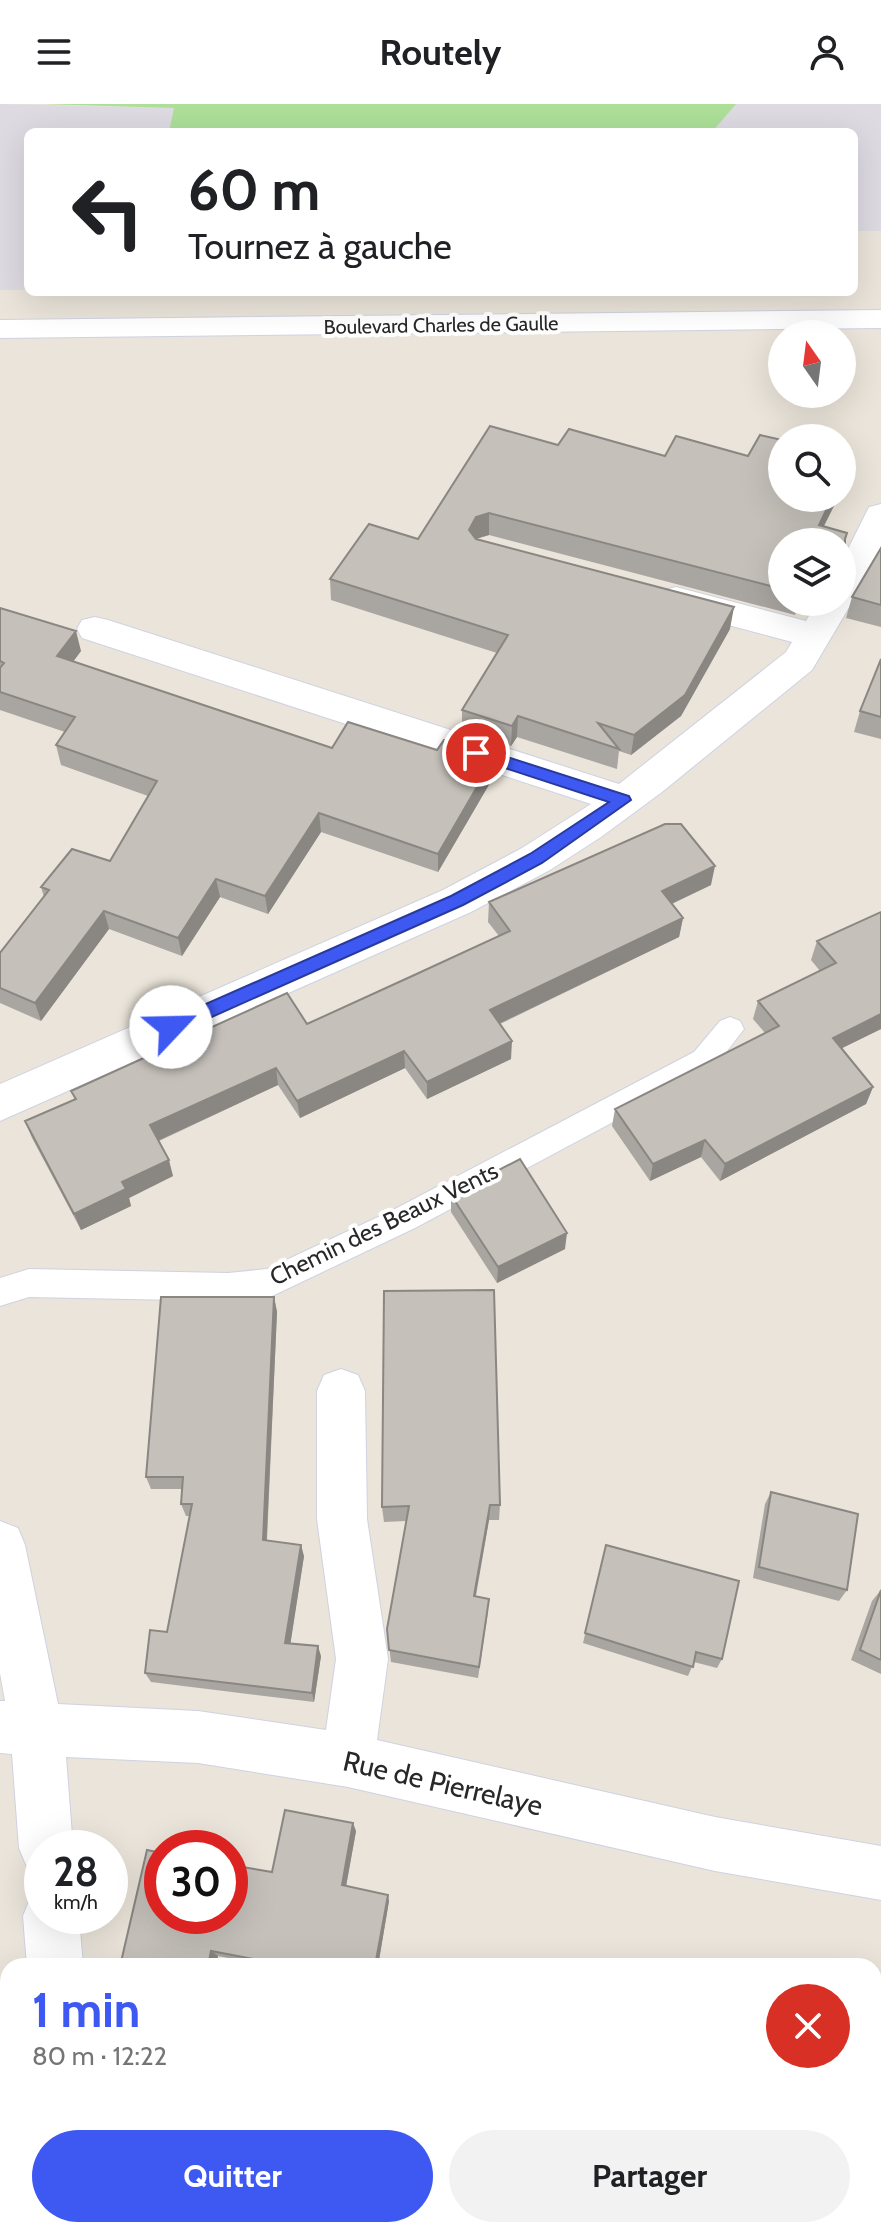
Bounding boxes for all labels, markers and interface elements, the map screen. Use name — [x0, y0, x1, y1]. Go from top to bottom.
icon: menu — [32, 30, 76, 74]
text: Routely — [380, 30, 501, 74]
icon: person — [805, 30, 849, 74]
text: 60 m — [188, 156, 320, 224]
icon: left — [56, 160, 160, 264]
text: Tournez à gauche — [188, 224, 452, 268]
street label: Boulevard Charles de Gaulle — [323, 311, 559, 339]
north arrow — [768, 320, 856, 408]
map controls — [768, 320, 856, 616]
button: search — [768, 424, 856, 512]
button: layers — [768, 528, 856, 616]
pin — [442, 719, 510, 787]
icon: arrive — [454, 731, 498, 775]
position arrow — [129, 985, 213, 1069]
street label: Chemin des Beaux Vents — [265, 1156, 503, 1291]
street label: Rue de Pierrelaye — [340, 1744, 546, 1822]
speed limit sign: 30 — [144, 1830, 248, 1934]
text: 28 — [53, 1847, 99, 1896]
text: km/h — [54, 1890, 98, 1914]
text: 1 min — [32, 1981, 140, 2039]
button: close — [766, 1984, 850, 2068]
text: 80 m · 12:22 — [32, 2040, 167, 2072]
button: Quitter — [32, 2130, 433, 2222]
button: Partager — [449, 2130, 850, 2222]

